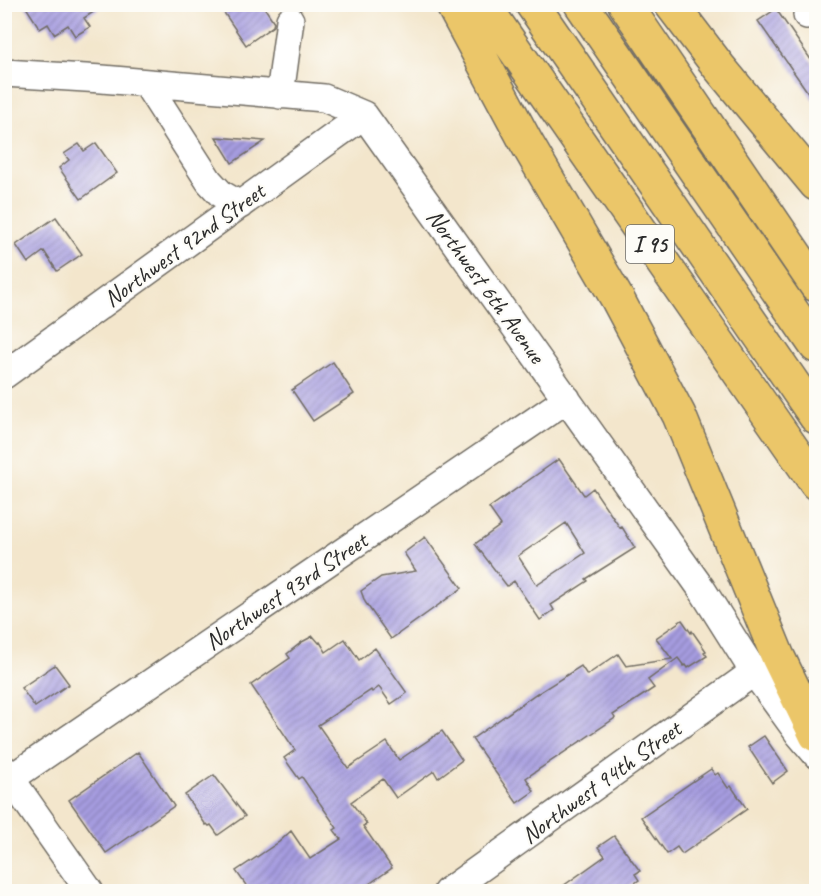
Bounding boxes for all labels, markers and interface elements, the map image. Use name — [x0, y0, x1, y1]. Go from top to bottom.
street label: Northwest 92nd Street — [98, 175, 272, 314]
street label: Northwest 6th Avenue — [420, 203, 553, 371]
road number: I 95 — [626, 225, 674, 263]
street label: Northwest 93rd Street — [199, 524, 375, 656]
street label: Northwest 94th Street — [515, 713, 689, 850]

